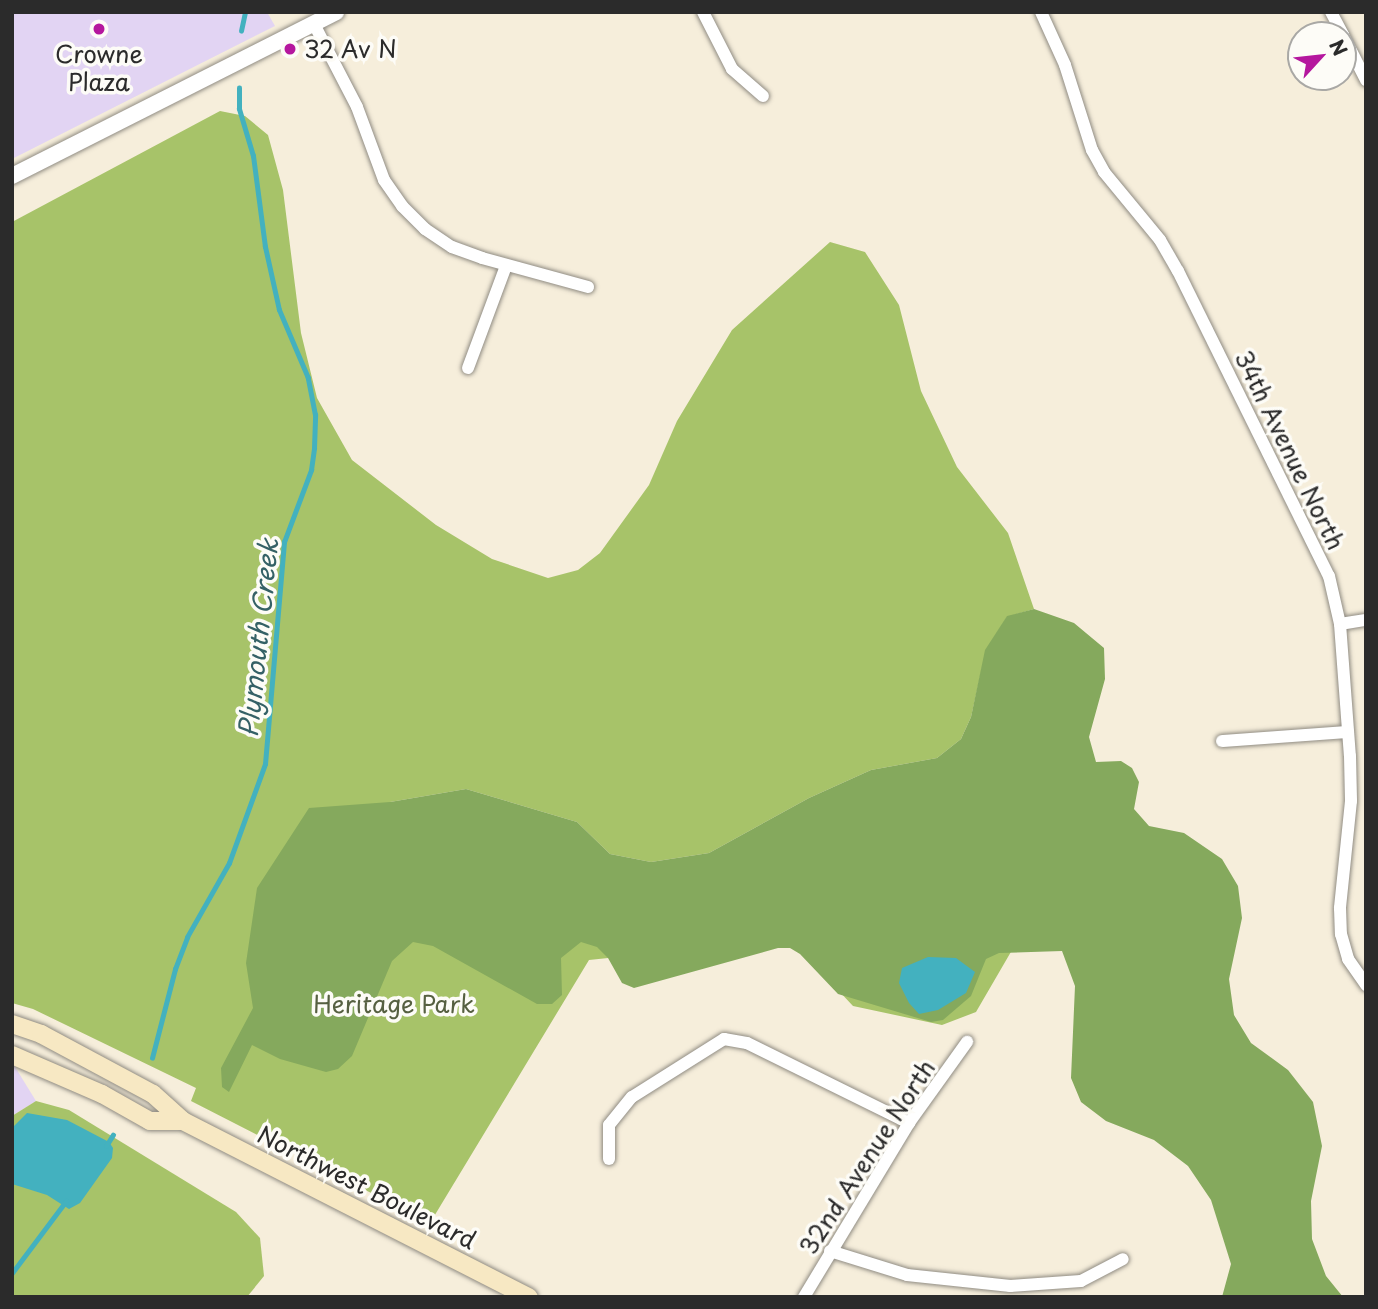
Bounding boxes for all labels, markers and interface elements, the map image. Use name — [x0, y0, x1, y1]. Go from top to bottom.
marker: Crowne Plaza — [91, 21, 107, 37]
north arrow — [1287, 21, 1357, 91]
text: N — [1323, 34, 1355, 60]
place label: 32 Av N — [304, 35, 401, 63]
place label: Crowne Plaza — [55, 40, 143, 96]
marker: 32 Av N — [282, 41, 298, 57]
street label: 34th Avenue North — [1229, 345, 1351, 555]
water label: Plymouth Creek — [232, 536, 284, 740]
park label: Heritage Park — [313, 990, 475, 1018]
street label: 32nd Avenue North — [794, 1055, 940, 1259]
street label: Northwest Boulevard — [253, 1119, 481, 1255]

